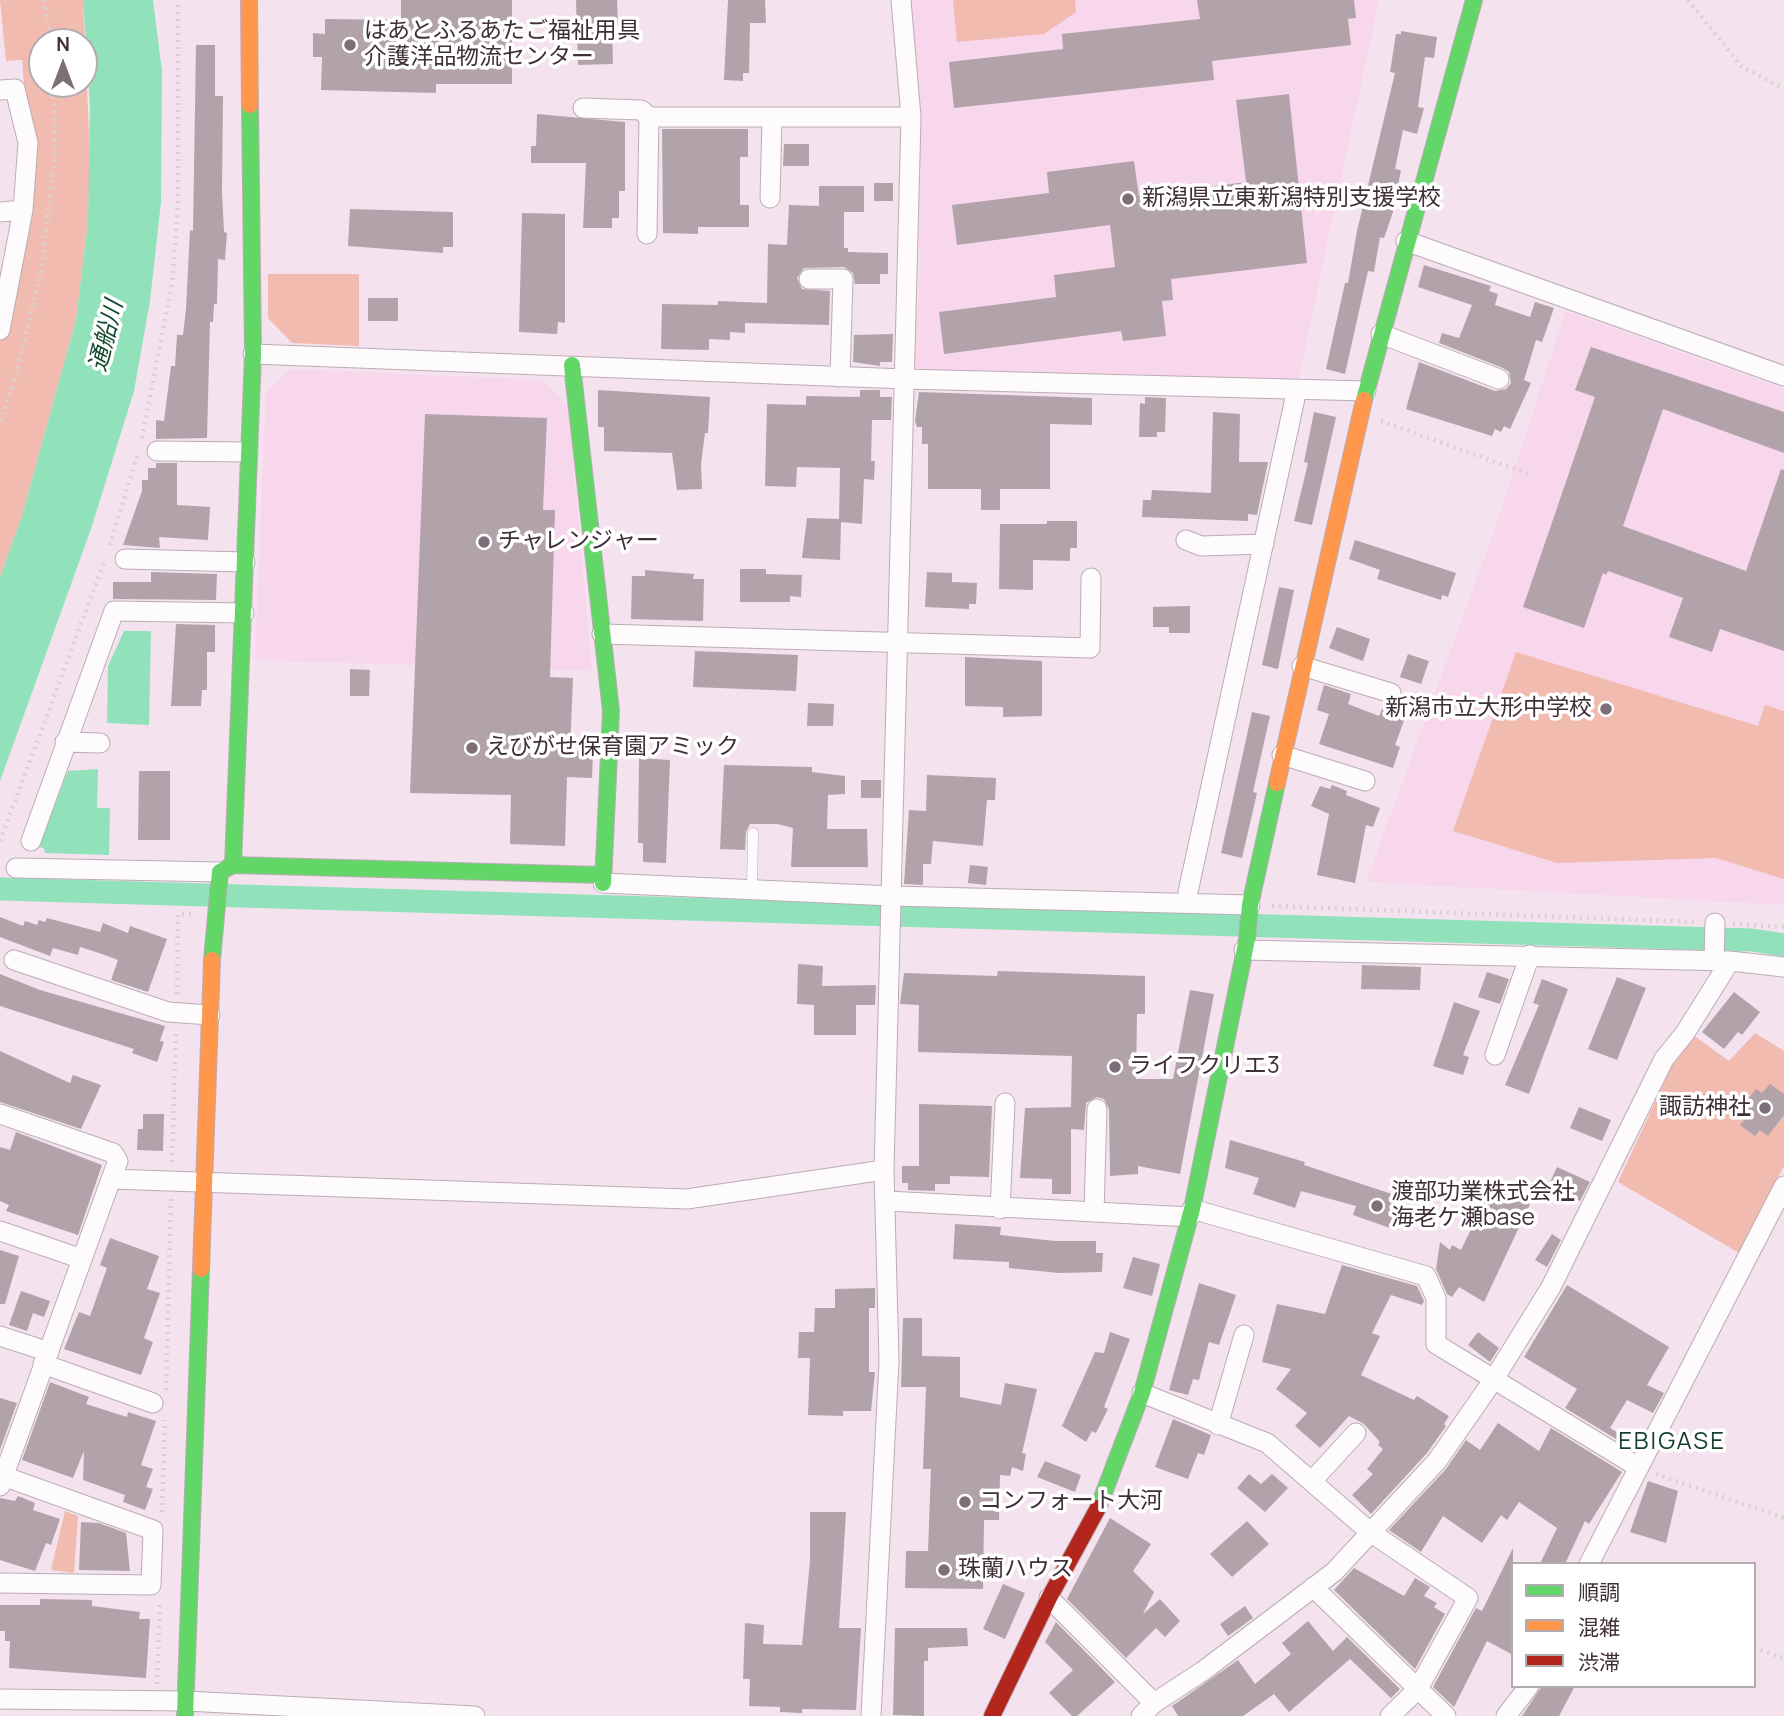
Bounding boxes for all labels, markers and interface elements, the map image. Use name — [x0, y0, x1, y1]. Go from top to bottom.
place label: はあとふるあたご福祉用具 介護洋品物流センター — [364, 18, 640, 72]
north arrow — [28, 28, 98, 98]
text: N — [56, 31, 70, 57]
marker: はあとふるあたご福祉用具 介護洋品物流センター — [342, 37, 358, 53]
place label: 新潟県立東新潟特別支援学校 — [1142, 185, 1441, 213]
marker: 新潟県立東新潟特別支援学校 — [1120, 191, 1136, 207]
water label: 通船川 — [84, 298, 130, 374]
place label: チャレンジャー — [498, 528, 659, 556]
marker: チャレンジャー — [476, 534, 492, 550]
place label: 新潟市立大形中学校 — [1385, 695, 1592, 723]
marker: 新潟市立大形中学校 — [1598, 701, 1614, 717]
place label: えびがせ保育園アミック — [486, 734, 739, 762]
marker: えびがせ保育園アミック — [464, 740, 480, 756]
place label: ライフクリエ3 — [1129, 1053, 1280, 1081]
marker: ライフクリエ3 — [1107, 1059, 1123, 1075]
place label: 諏訪神社 — [1659, 1094, 1751, 1122]
marker: 諏訪神社 — [1757, 1100, 1773, 1116]
place label: 渡部功業株式会社 海老ケ瀬base — [1391, 1179, 1575, 1233]
marker: 渡部功業株式会社 海老ケ瀬base — [1369, 1198, 1385, 1214]
district label: EBIGASE — [1619, 1428, 1725, 1456]
place label: コンフォート大河 — [979, 1488, 1163, 1516]
marker: コンフォート大河 — [957, 1494, 973, 1510]
place label: 珠蘭ハウス — [958, 1556, 1073, 1584]
marker: 珠蘭ハウス — [936, 1562, 952, 1578]
legend — [1511, 1562, 1756, 1688]
text: 順調 — [1578, 1578, 1620, 1606]
text: 混雑 — [1578, 1613, 1620, 1641]
text: 渋滞 — [1578, 1648, 1620, 1676]

